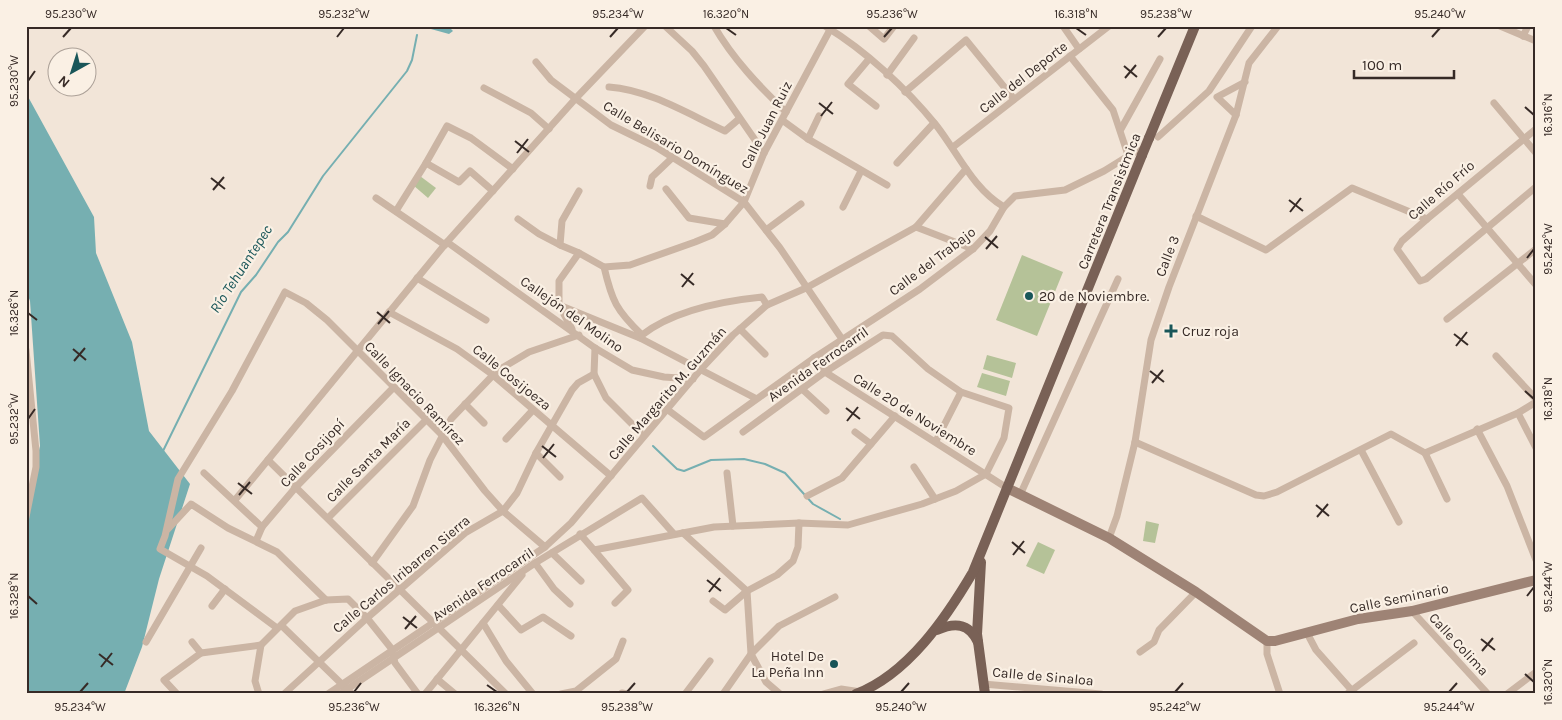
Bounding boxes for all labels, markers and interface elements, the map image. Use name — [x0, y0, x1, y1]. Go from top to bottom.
text: 95.230°W — [45, 7, 97, 21]
text: 95.232°W — [318, 7, 370, 21]
text: 95.234°W — [592, 7, 644, 21]
text: 16.320°N — [703, 7, 749, 21]
text: 95.236°W — [866, 7, 918, 21]
text: 16.318°N — [1054, 7, 1098, 21]
text: 95.238°W — [1140, 7, 1192, 21]
text: 95.240°W — [1414, 7, 1466, 21]
street label: Calle del Deporte — [976, 38, 1071, 117]
north arrow — [48, 48, 98, 98]
scale bar — [1354, 48, 1454, 80]
text: 95.230°W — [7, 55, 21, 107]
text: 100 m — [1362, 56, 1402, 74]
text: N — [55, 72, 73, 91]
street label: Calle Juan Ruiz — [737, 79, 796, 172]
text: 16.316°N — [1541, 93, 1555, 137]
street label: Calle Belisario Domínguez — [600, 97, 752, 198]
street label: Carretera Transistmica — [1074, 130, 1145, 272]
street label: Calle Río Frío — [1405, 157, 1478, 224]
water label: Río Tehuantepec — [206, 221, 276, 316]
street label: Calle del Trabajo — [886, 223, 979, 300]
text: 95.242°W — [1541, 223, 1555, 275]
street label: Calle 3 — [1152, 233, 1183, 279]
street label: Callejón del Molino — [517, 273, 626, 356]
place label: 20 de Noviembre. — [1039, 288, 1150, 305]
text: 16.326°N — [7, 290, 21, 336]
marker: 20 de Noviembre. — [1023, 290, 1035, 302]
street label: Calle Margarito M. Guzmán — [605, 323, 730, 464]
street label: Avenida Ferrocarril — [765, 323, 872, 405]
place label: Cruz roja — [1182, 323, 1239, 340]
marker: Cruz roja — [1164, 324, 1178, 338]
street label: Calle Ignacio Ramírez — [361, 338, 468, 449]
street label: Calle Cosijoeza — [469, 341, 554, 414]
street label: Calle 20 de Noviembre — [850, 369, 980, 459]
text: 16.318°N — [1541, 377, 1555, 421]
text: 95.232°W — [7, 393, 21, 445]
street label: Calle Cosijopí — [277, 415, 349, 491]
street label: Calle Santa María — [323, 415, 414, 506]
street label: Calle Carlos Iribarren Sierra — [329, 512, 473, 637]
street label: Avenida Ferrocarril — [429, 544, 537, 625]
text: 95.244°W — [1541, 561, 1555, 613]
text: 16.328°N — [7, 573, 21, 619]
street label: Calle Seminario — [1348, 580, 1450, 617]
street label: Calle Colima — [1425, 609, 1492, 679]
place label: Hotel De La Peña Inn — [751, 648, 824, 681]
marker: Hotel De La Peña Inn — [828, 658, 840, 670]
text: 16.320°N — [1541, 659, 1555, 705]
street label: Calle de Sinaloa — [992, 664, 1094, 689]
text: 95.234°W — [54, 700, 106, 714]
text: 95.236°W — [328, 700, 380, 714]
text: 16.326°N — [474, 700, 520, 714]
text: 95.238°W — [601, 700, 653, 714]
text: 95.240°W — [875, 700, 927, 714]
text: 95.242°W — [1149, 700, 1201, 714]
text: 95.244°W — [1423, 700, 1475, 714]

